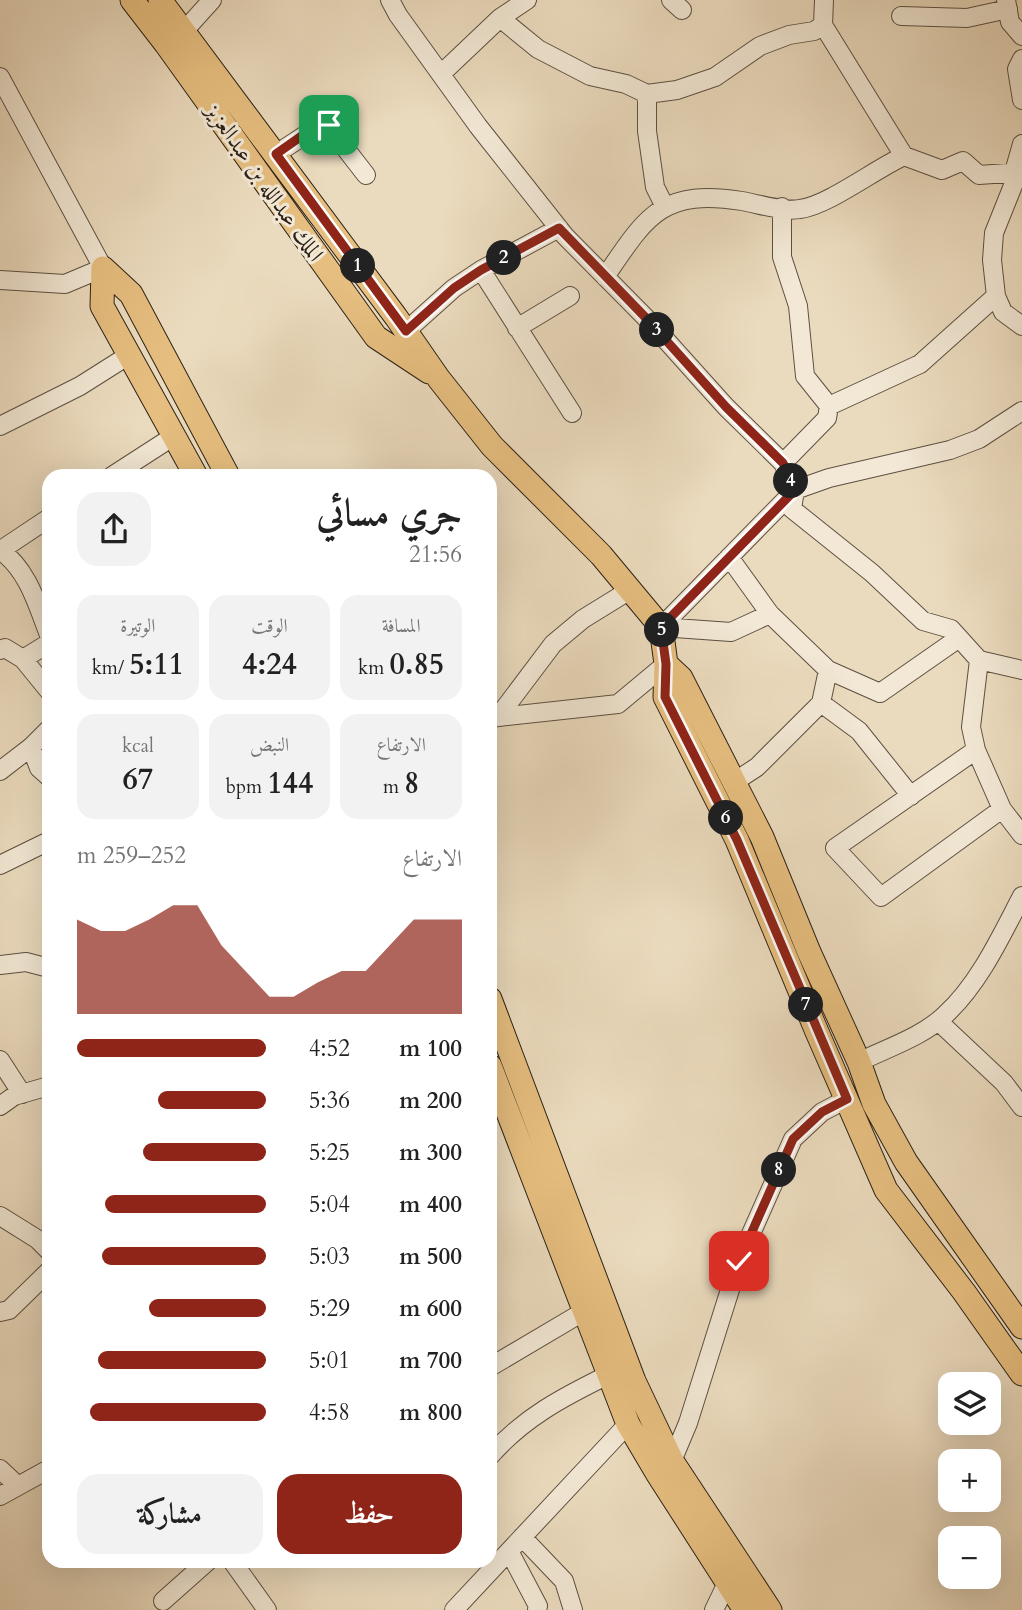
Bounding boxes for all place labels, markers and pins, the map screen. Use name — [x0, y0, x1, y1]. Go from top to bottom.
pin — [299, 95, 359, 155]
pin: 2 — [486, 240, 522, 276]
pin: 1 — [340, 248, 376, 284]
pin: 3 — [640, 312, 674, 348]
pin: 4 — [774, 463, 808, 498]
pin: 5 — [644, 612, 680, 648]
pin: 6 — [708, 800, 744, 836]
pin: 7 — [788, 988, 824, 1023]
pin: 8 — [762, 1152, 796, 1188]
pin — [709, 1231, 769, 1291]

